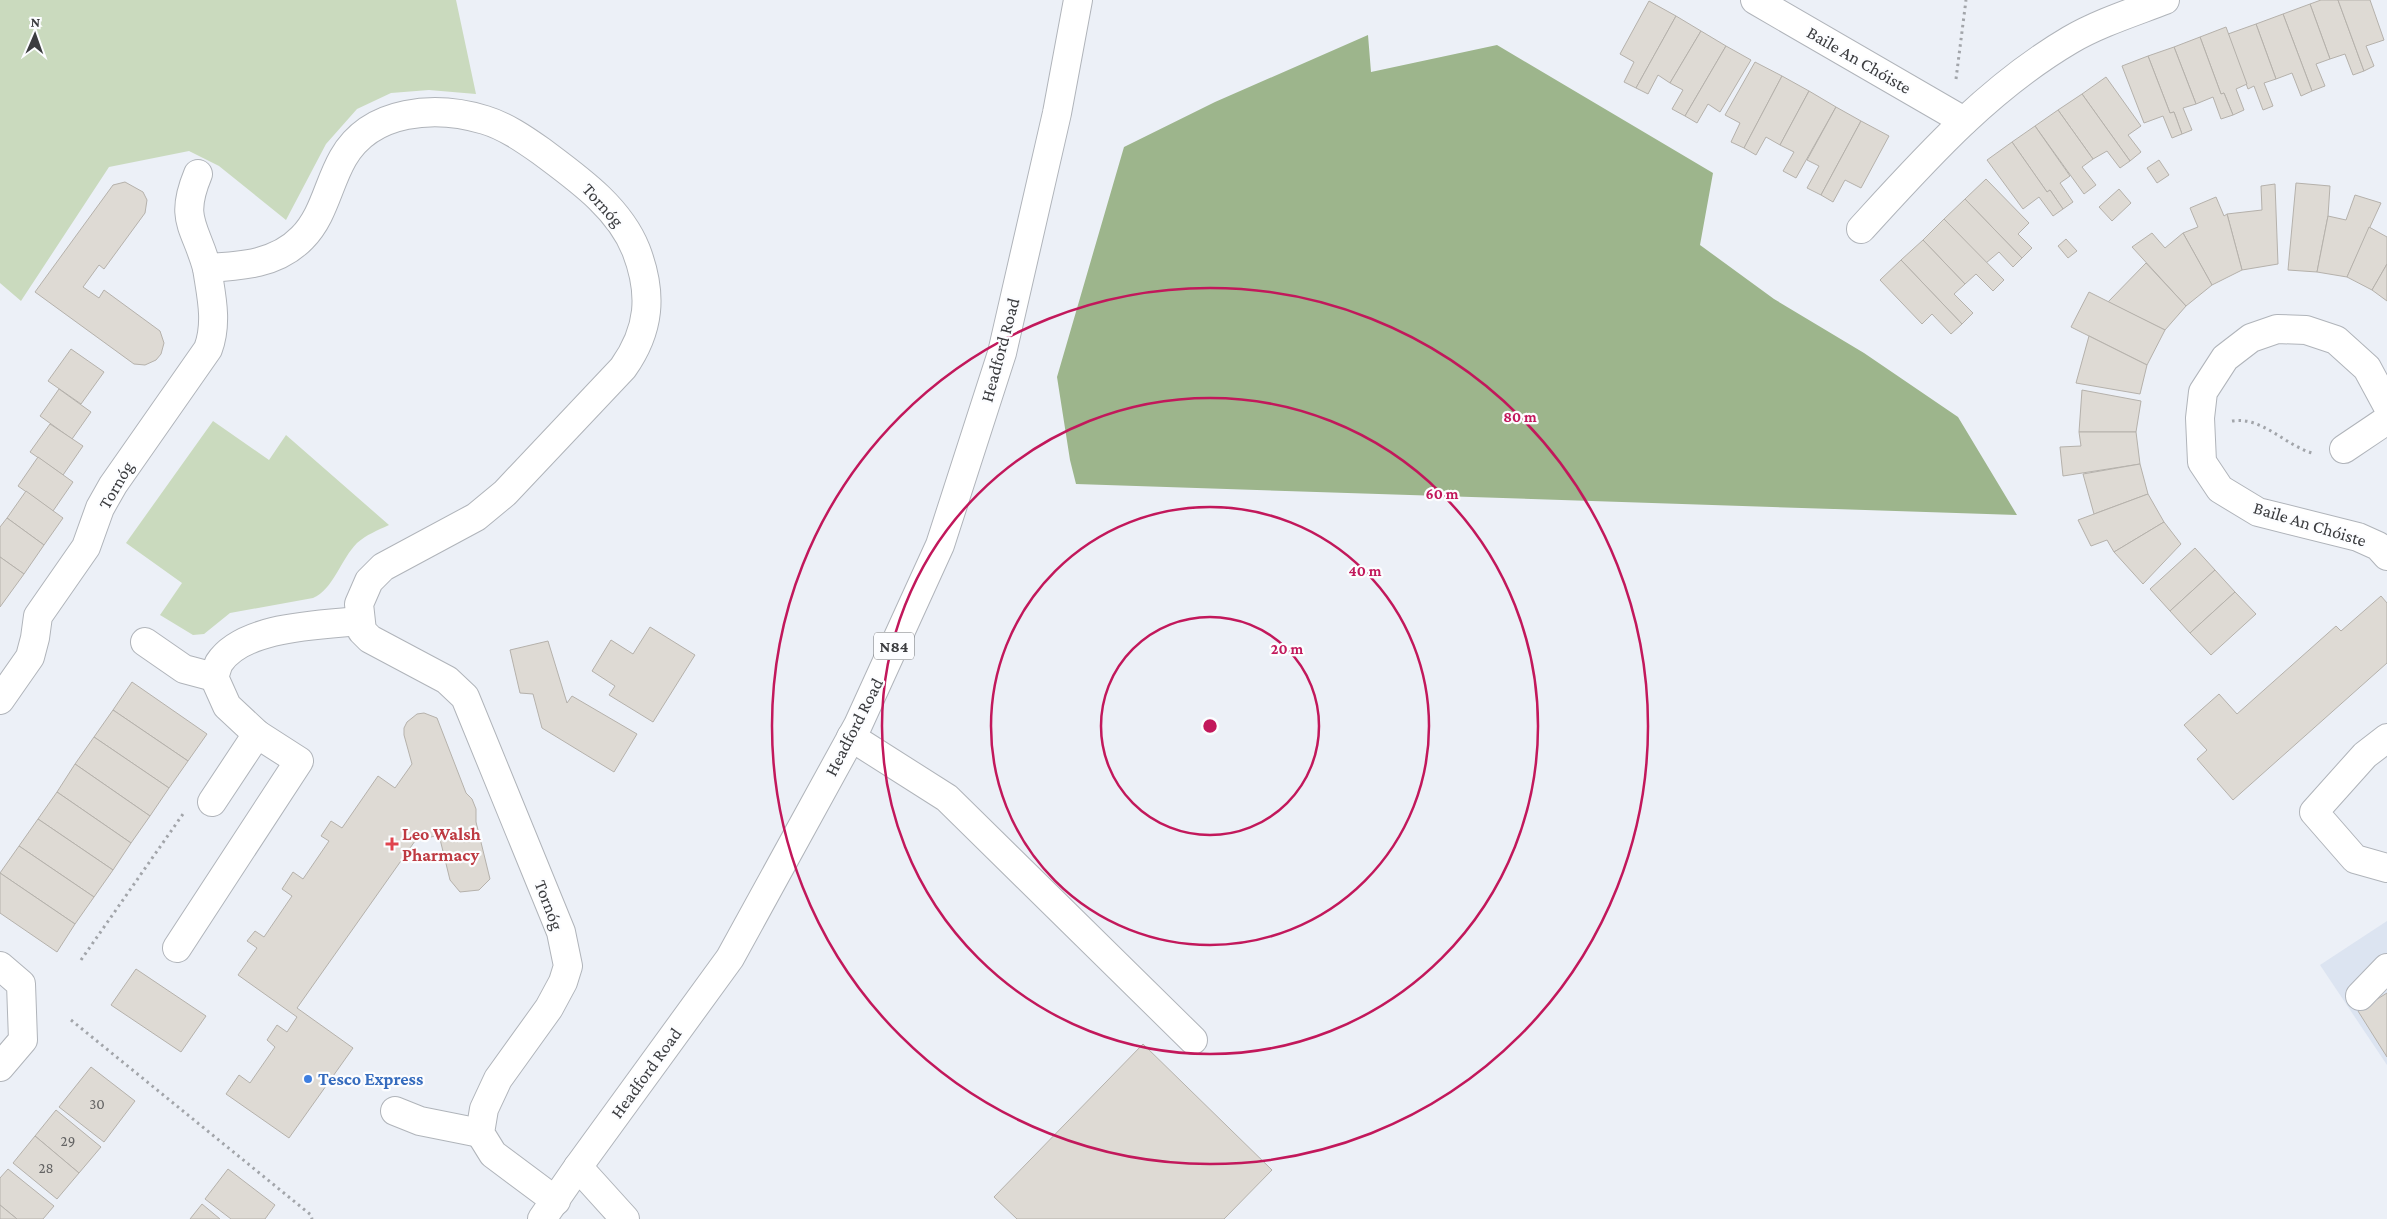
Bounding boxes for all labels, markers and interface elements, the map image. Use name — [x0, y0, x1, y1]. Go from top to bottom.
north arrow — [10, 10, 60, 60]
text: N — [30, 14, 41, 30]
street label: Baile An Chóiste — [1803, 22, 1915, 98]
street label: Tornóg — [578, 179, 628, 231]
street label: Headford Road — [976, 295, 1024, 404]
text: 80 m — [1503, 409, 1537, 425]
street label: Tornóg — [94, 457, 138, 512]
text: 60 m — [1426, 486, 1459, 502]
street label: Baile An Chóiste — [2251, 497, 2369, 551]
text: 40 m — [1349, 563, 1382, 579]
road number: N84 — [874, 632, 914, 659]
text: 20 m — [1271, 641, 1303, 657]
street label: Headford Road — [821, 674, 887, 779]
centre of rings — [1201, 717, 1219, 735]
place label: Leo Walsh Pharmacy — [402, 824, 481, 865]
marker: Leo Walsh Pharmacy — [386, 838, 398, 850]
street label: Tornóg — [530, 877, 568, 933]
street label: Headford Road — [606, 1023, 686, 1122]
place label: Tesco Express — [318, 1069, 423, 1089]
marker: Tesco Express — [302, 1073, 314, 1085]
house number: 30 — [89, 1096, 105, 1112]
house number: 29 — [61, 1133, 75, 1149]
house number: 28 — [38, 1160, 54, 1176]

